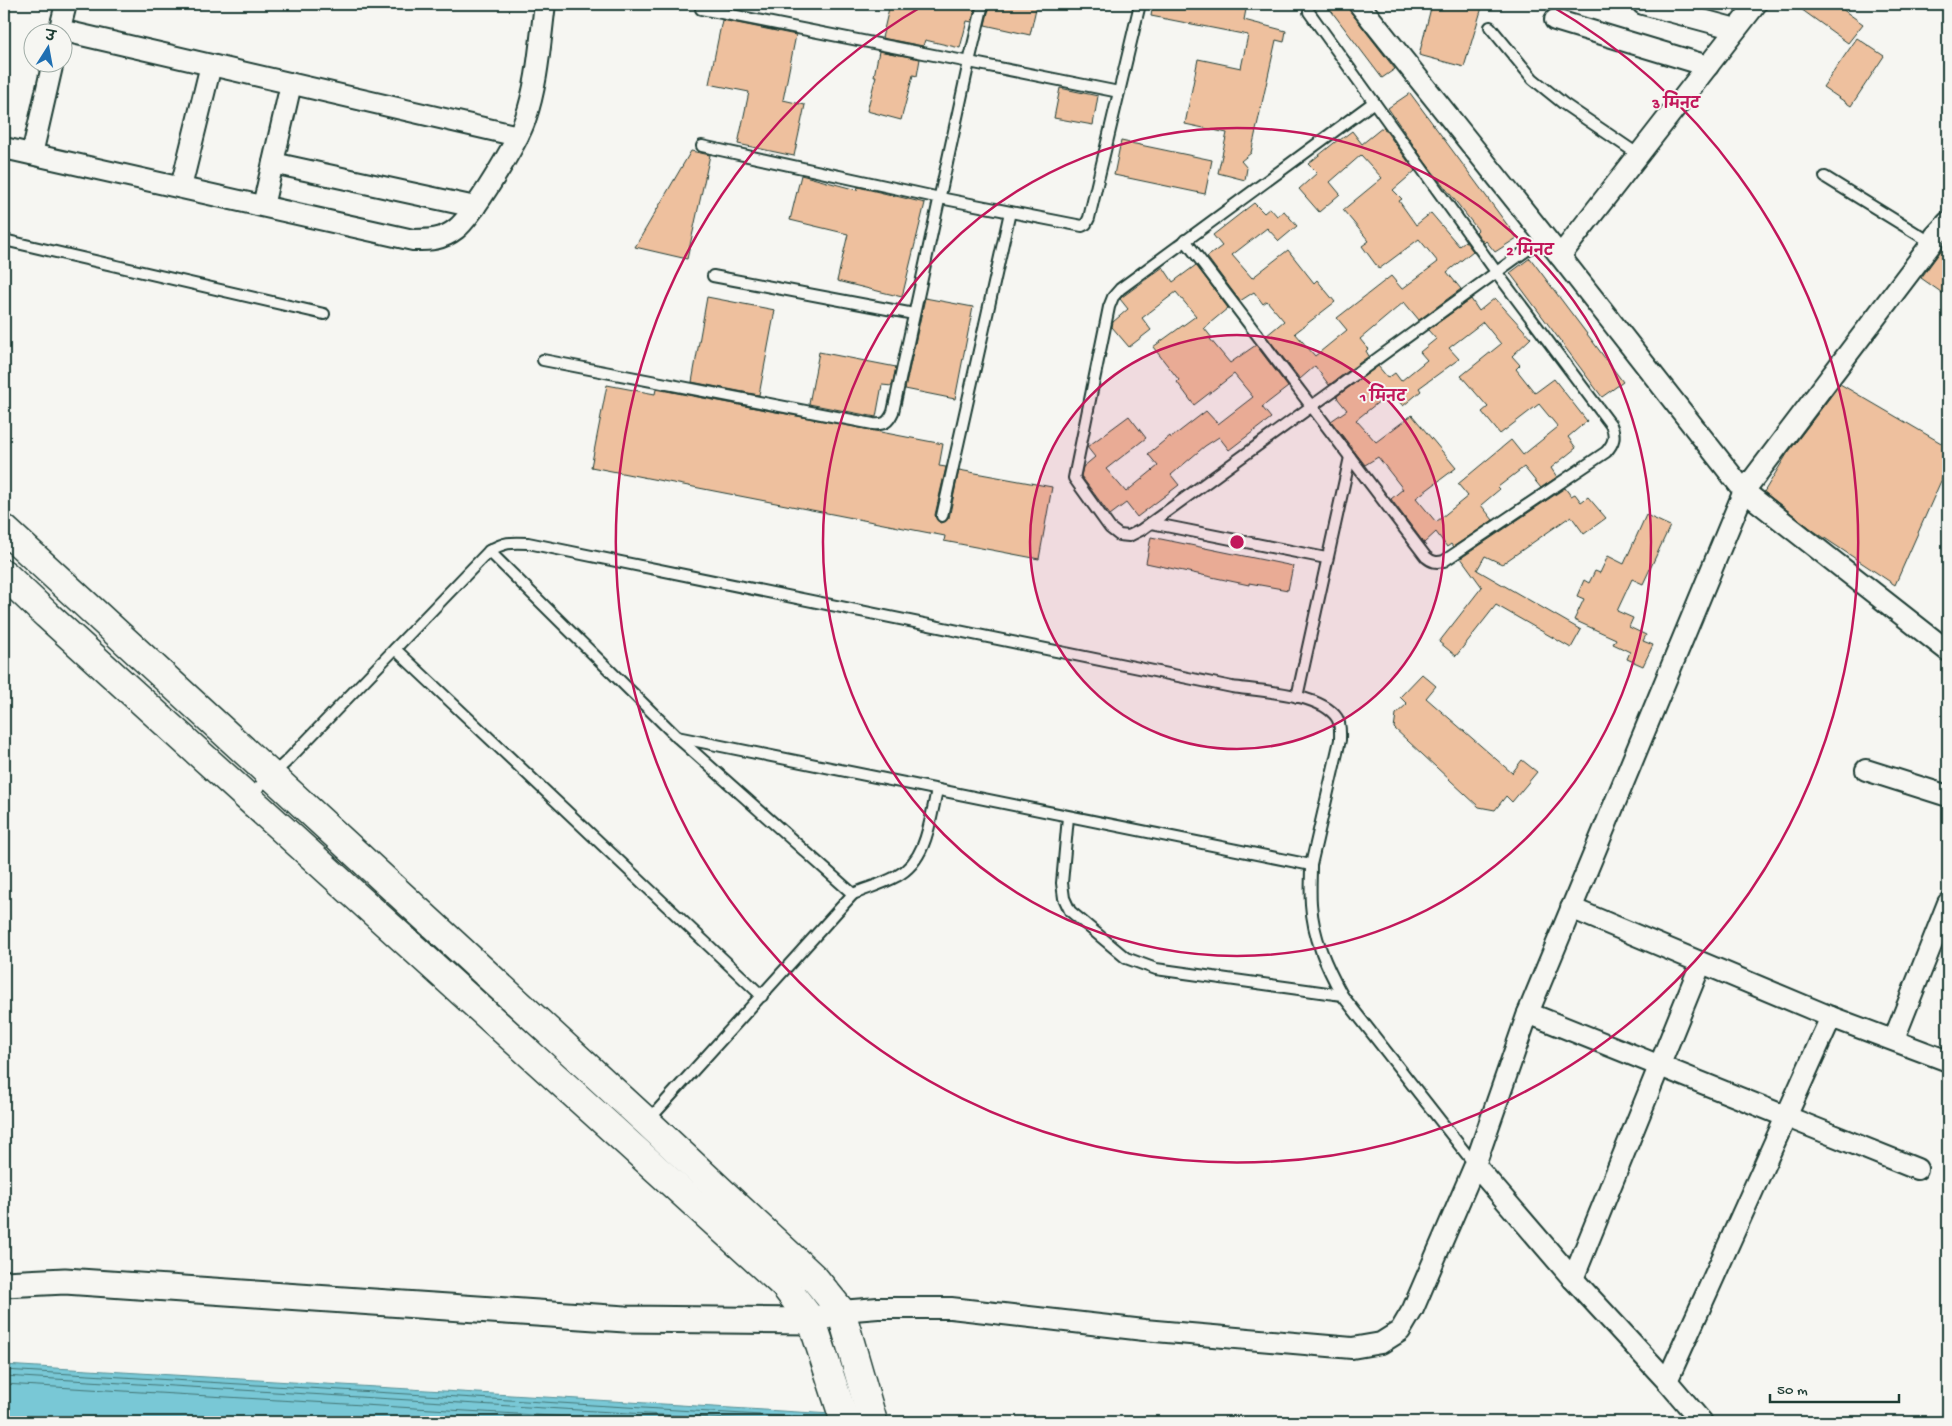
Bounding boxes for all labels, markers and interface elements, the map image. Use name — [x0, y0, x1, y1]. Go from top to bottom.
north arrow — [22, 22, 72, 72]
text: उ — [42, 28, 58, 47]
text: 3 मिनट — [1651, 90, 1701, 114]
text: 2 मिनट — [1506, 237, 1555, 261]
text: 1 मिनट — [1359, 383, 1407, 407]
centre of rings — [1228, 533, 1246, 551]
scale bar — [1770, 1371, 1898, 1403]
text: 50 m — [1777, 1382, 1808, 1400]

